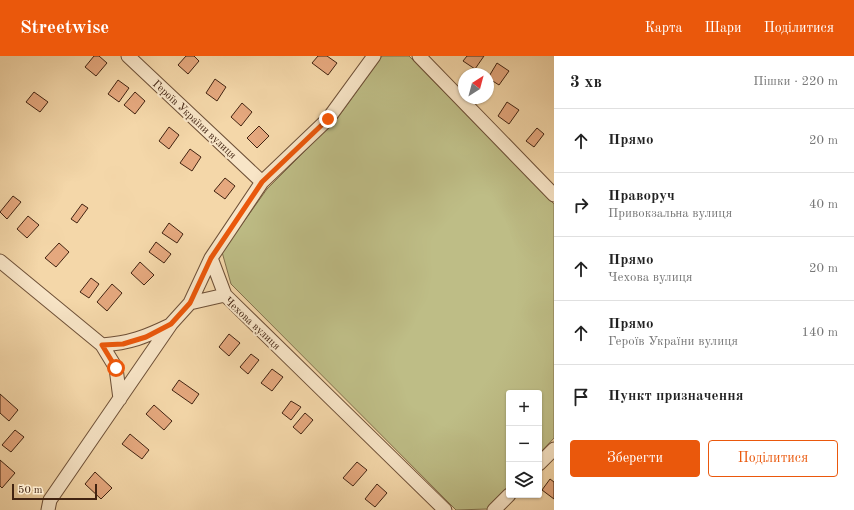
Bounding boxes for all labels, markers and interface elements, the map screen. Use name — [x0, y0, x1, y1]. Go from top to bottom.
text: Streetwise — [20, 19, 109, 38]
text: Карта — [645, 21, 683, 35]
text: Шари — [705, 21, 742, 35]
text: Поділитися — [764, 21, 834, 35]
north arrow — [458, 68, 494, 104]
text: 3 хв — [570, 74, 602, 91]
text: Пішки · 220 m — [753, 75, 838, 88]
street label: Героїв України вулиця — [150, 79, 238, 162]
route end — [319, 110, 337, 128]
icon: ahead — [570, 130, 592, 152]
text: Прямо — [608, 133, 654, 148]
text: 20 m — [809, 134, 838, 147]
text: Праворуч — [608, 189, 675, 204]
icon: right — [570, 194, 592, 216]
text: 40 m — [809, 198, 838, 211]
text: Привокзальна вулиця — [608, 207, 732, 220]
text: Прямо — [608, 253, 654, 268]
icon: ahead — [570, 258, 592, 280]
text: 20 m — [809, 262, 838, 275]
text: Чехова вулиця — [608, 271, 693, 284]
street label: Чехова вулиця — [222, 296, 282, 353]
text: Прямо — [608, 317, 654, 332]
icon: ahead — [570, 322, 592, 344]
text: 140 m — [801, 326, 838, 339]
text: Героїв України вулиця — [608, 335, 738, 348]
route start — [107, 359, 125, 377]
icon: arrive — [570, 386, 592, 408]
text: Пункт призначення — [608, 389, 744, 404]
map controls — [506, 390, 542, 498]
button: + — [506, 390, 542, 426]
button: − — [506, 426, 542, 462]
button: Зберегти — [570, 440, 700, 477]
button: Поділитися — [708, 440, 838, 477]
button: layers — [506, 462, 542, 498]
scale bar — [12, 482, 97, 501]
text: 50 m — [18, 485, 43, 496]

